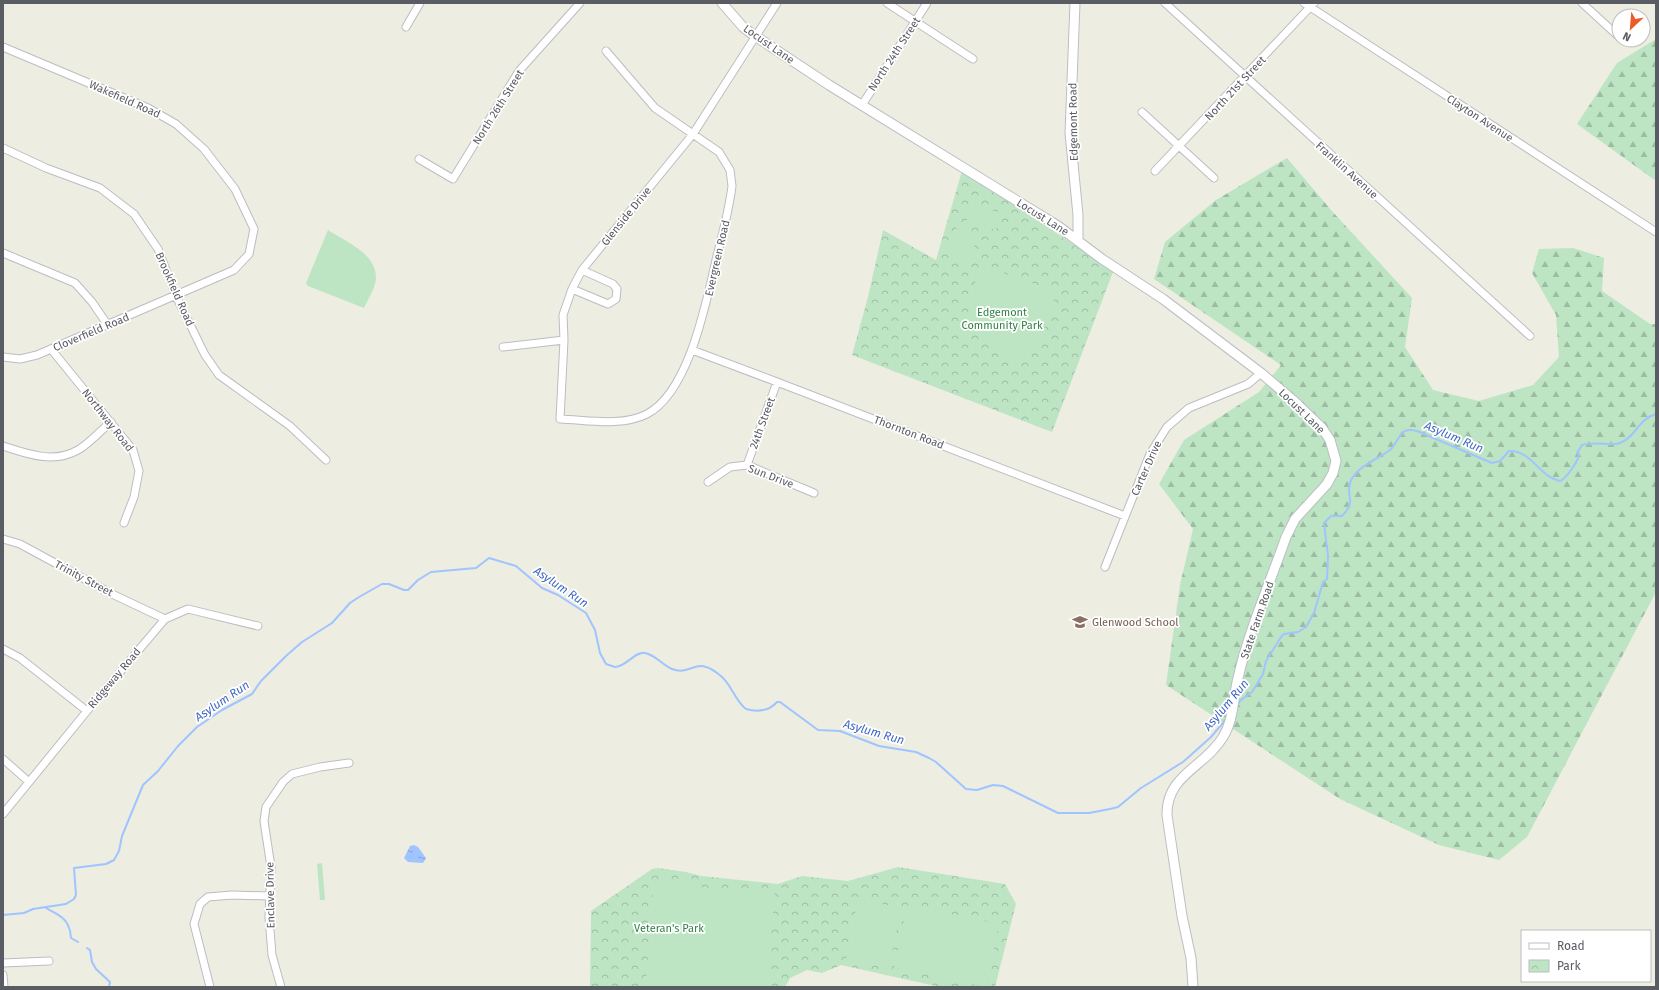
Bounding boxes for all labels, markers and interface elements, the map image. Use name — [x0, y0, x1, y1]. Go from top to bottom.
north arrow — [1611, 8, 1651, 48]
street label: North 24th Street — [866, 15, 923, 94]
street label: Locust Lane — [741, 22, 797, 67]
text: N — [1621, 29, 1633, 44]
street label: North 21st Street — [1202, 53, 1269, 123]
street label: North 26th Street — [470, 67, 527, 147]
street label: Wakefield Road — [87, 78, 162, 121]
street label: Edgemont Road — [1066, 83, 1081, 161]
street label: Clayton Avenue — [1444, 92, 1515, 145]
street label: Franklin Avenue — [1313, 139, 1380, 202]
street label: Glenside Drive — [599, 184, 654, 248]
street label: Locust Lane — [1014, 196, 1071, 239]
street label: Evergreen Road — [702, 219, 733, 297]
street label: Brookfield Road — [152, 250, 197, 328]
park label: Edgemont Community Park — [961, 306, 1043, 332]
street label: Cloverfield Road — [51, 311, 131, 354]
street label: Northway Road — [79, 386, 136, 454]
street label: Locust Lane — [1276, 386, 1327, 437]
street label: 24th Street — [747, 395, 778, 451]
street label: Thornton Road — [872, 413, 946, 452]
water label: Asylum Run — [1421, 418, 1486, 456]
street label: Carter Drive — [1129, 439, 1164, 498]
street label: Sun Drive — [746, 462, 795, 491]
street label: Trinity Street — [52, 558, 115, 599]
water label: Asylum Run — [530, 563, 591, 610]
street label: State Farm Road — [1238, 580, 1277, 661]
school or university icon: Glenwood School — [1071, 613, 1089, 631]
place label: Glenwood School — [1092, 616, 1179, 629]
street label: Ridgeway Road — [85, 645, 144, 711]
water label: Asylum Run — [1200, 676, 1252, 734]
water label: Asylum Run — [191, 678, 252, 725]
water label: Asylum Run — [841, 716, 906, 747]
street label: Enclave Drive — [263, 862, 278, 928]
park label: Veteran's Park — [634, 922, 704, 935]
legend — [1521, 930, 1651, 982]
text: Road — [1557, 939, 1585, 953]
text: Park — [1557, 959, 1581, 973]

